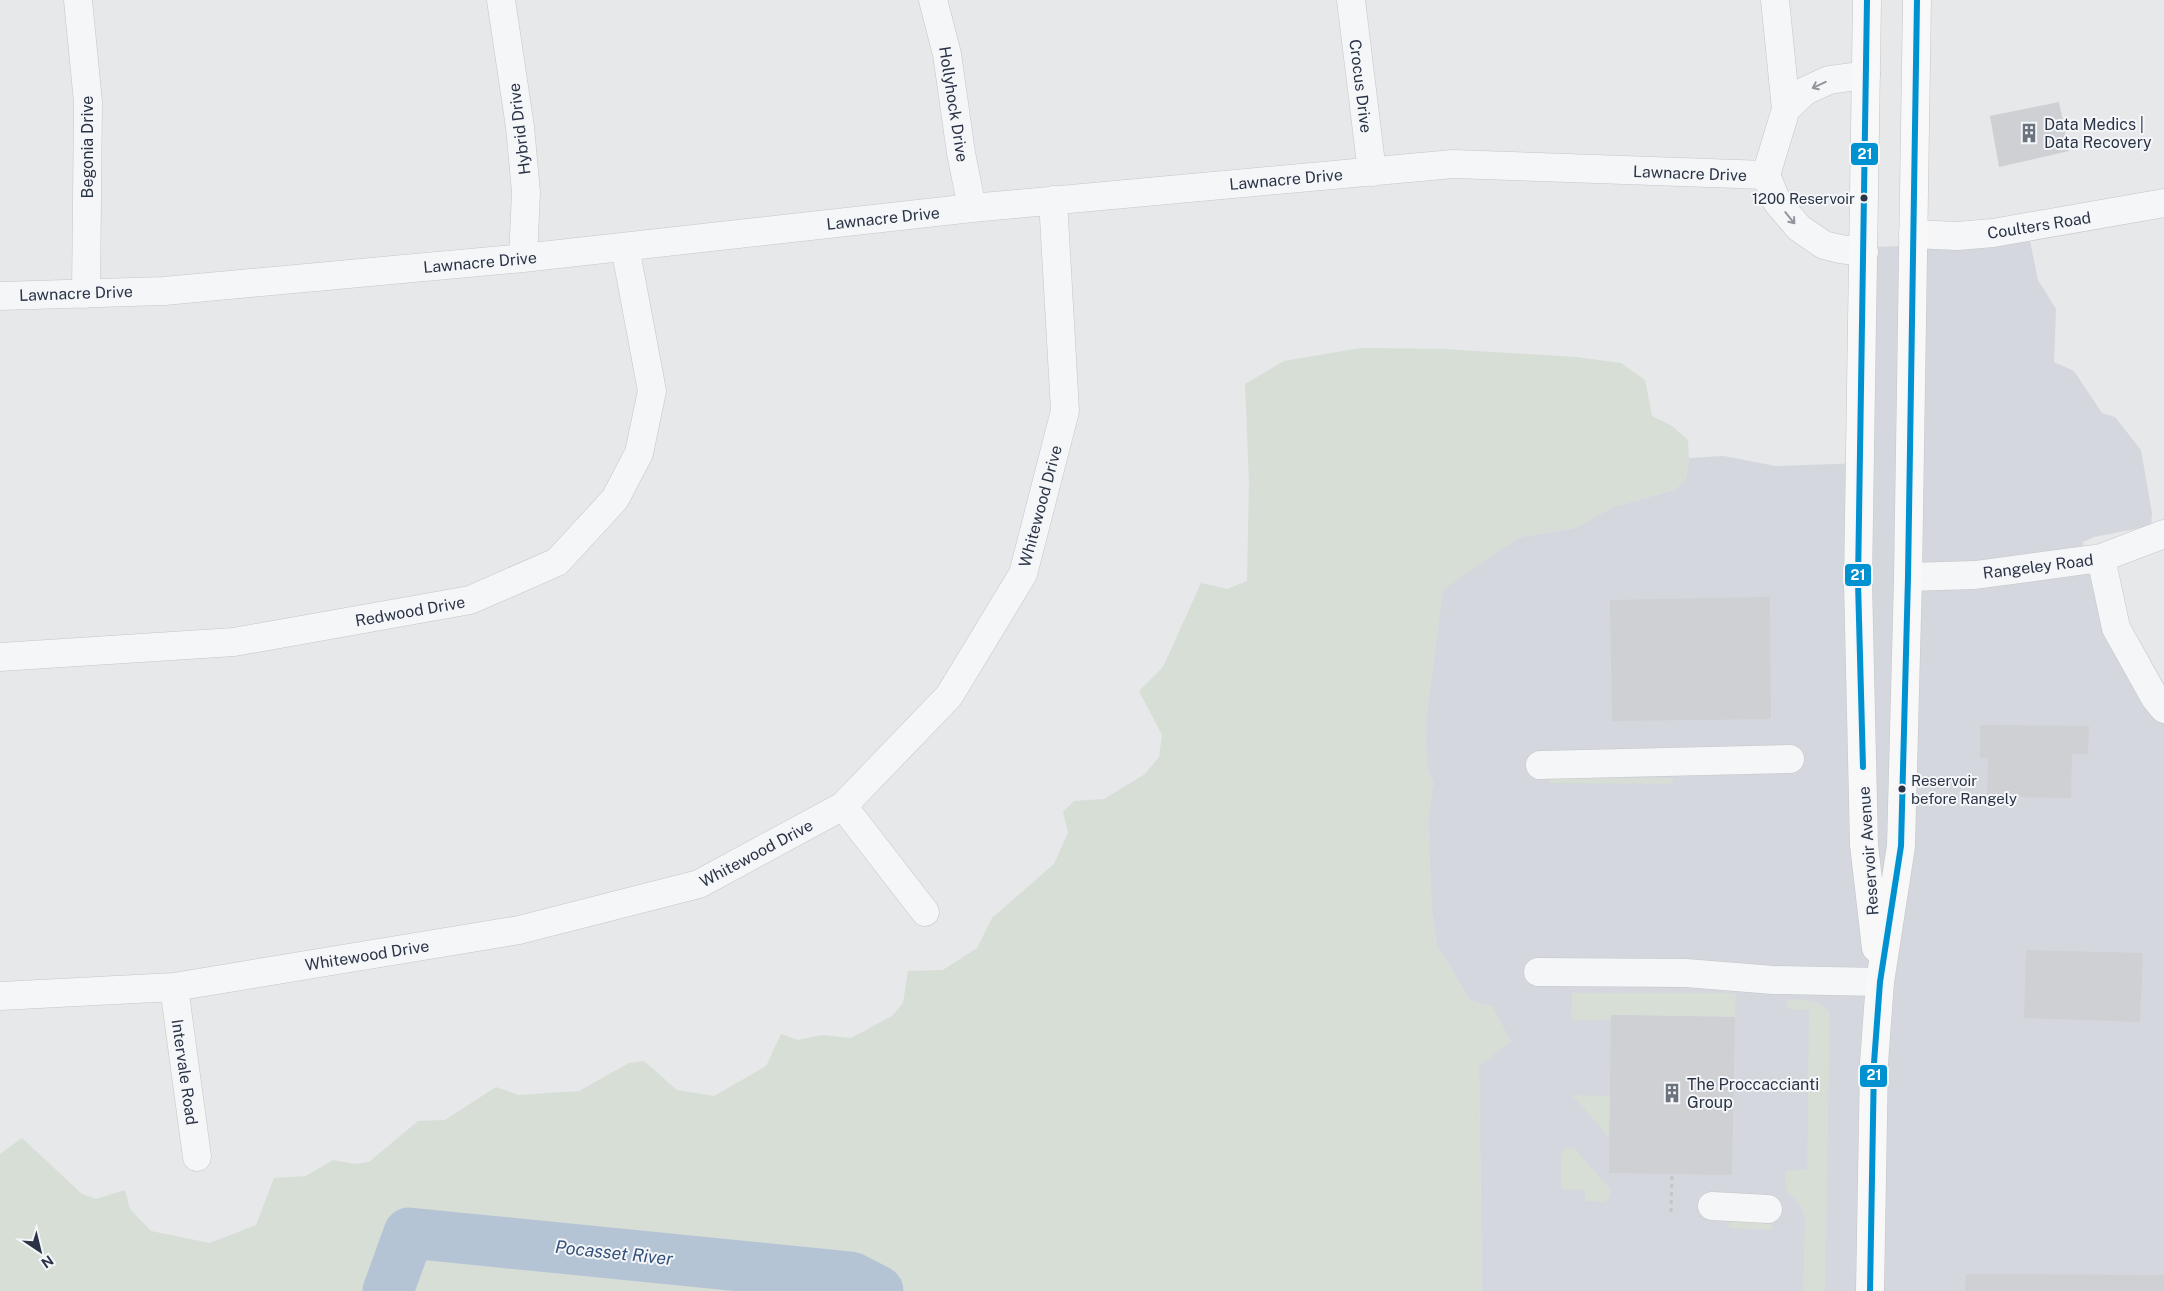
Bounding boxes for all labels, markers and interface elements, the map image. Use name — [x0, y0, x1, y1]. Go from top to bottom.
street label: Crocus Drive — [1345, 38, 1376, 134]
street label: Hollyhock Drive — [935, 45, 972, 163]
one-way arrow — [1812, 81, 1827, 91]
street label: Hybrid Drive — [504, 82, 535, 176]
street label: Begonia Drive — [78, 96, 97, 198]
place label: Data Medics | Data Recovery — [2044, 115, 2152, 152]
building icon: Data Medics | Data Recovery — [2018, 122, 2040, 144]
line badge: 21 — [1850, 142, 1879, 166]
text: 21 — [1858, 146, 1872, 162]
street label: Lawnacre Drive — [1633, 162, 1747, 185]
street label: Lawnacre Drive — [1228, 165, 1344, 194]
place label: 1200 Reservoir — [1752, 190, 1855, 207]
marker: 1200 Reservoir — [1859, 193, 1869, 203]
street label: Lawnacre Drive — [825, 203, 941, 234]
street label: Coulters Road — [1986, 208, 2092, 243]
one-way arrow — [1784, 211, 1795, 224]
street label: Lawnacre Drive — [422, 248, 538, 277]
street label: Lawnacre Drive — [19, 282, 133, 305]
street label: Whitewood Drive — [1015, 443, 1066, 569]
street label: Rangeley Road — [1982, 550, 2094, 583]
line badge: 21 — [1844, 563, 1872, 587]
text: 21 — [1851, 567, 1865, 583]
street label: Redwood Drive — [354, 592, 467, 631]
place label: Reservoir before Rangely — [1911, 772, 2017, 807]
marker: Reservoir before Rangely — [1897, 784, 1907, 794]
street label: Reservoir Avenue — [1855, 786, 1882, 916]
street label: Whitewood Drive — [696, 816, 816, 891]
street label: Whitewood Drive — [304, 936, 431, 975]
street label: Intervale Road — [168, 1018, 201, 1126]
line badge: 21 — [1859, 1064, 1888, 1088]
text: 21 — [1867, 1067, 1881, 1083]
place label: The Proccaccianti Group — [1687, 1075, 1819, 1112]
building icon: The Proccaccianti Group — [1661, 1082, 1683, 1104]
north arrow — [15, 1226, 65, 1276]
water label: Pocasset River — [554, 1236, 674, 1269]
text: N — [38, 1252, 57, 1271]

